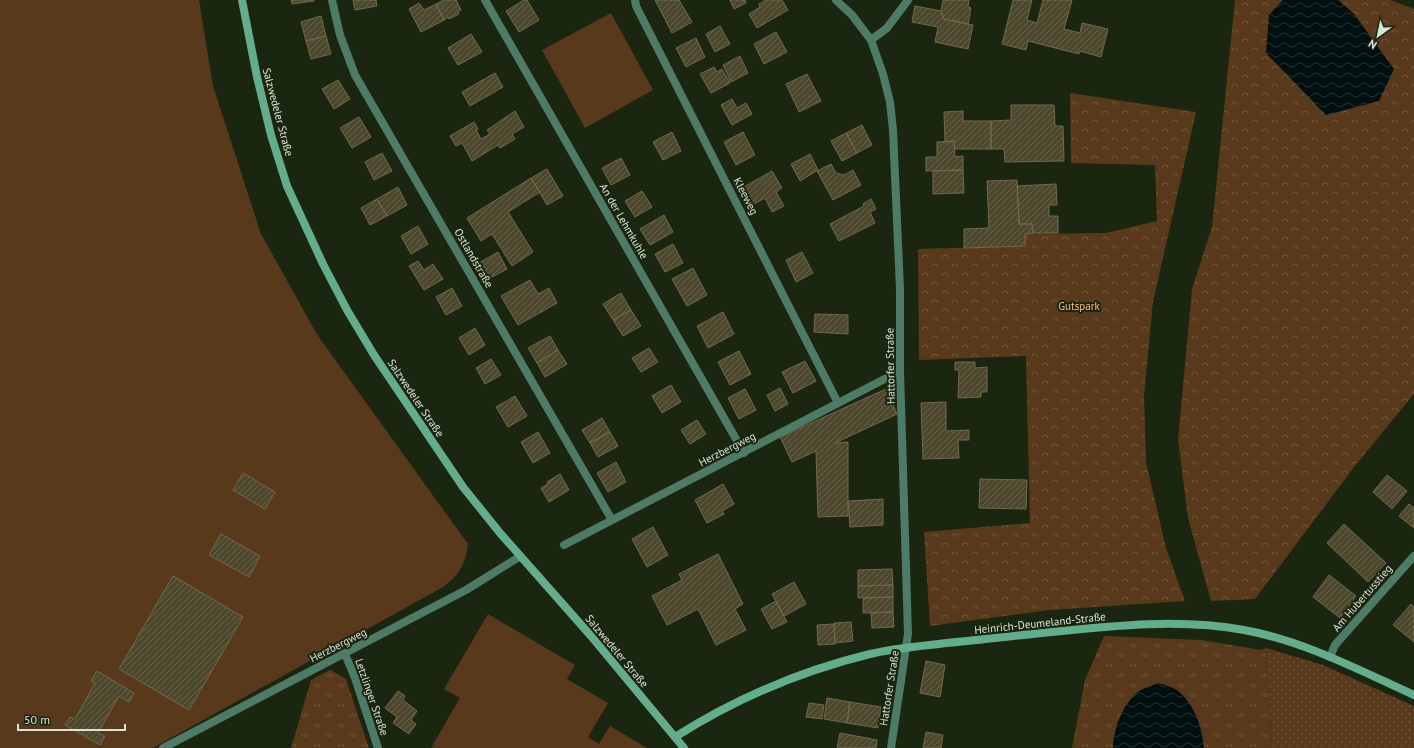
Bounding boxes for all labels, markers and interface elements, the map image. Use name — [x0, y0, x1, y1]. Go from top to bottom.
north arrow — [1358, 16, 1398, 56]
text: N — [1366, 37, 1379, 52]
street label: Salzwedeler Straße — [259, 66, 297, 158]
street label: Kleeweg — [731, 175, 761, 217]
street label: An der Lehmkuhle — [597, 181, 652, 262]
street label: Ostlandstraße — [451, 226, 497, 290]
park label: Gutspark — [1058, 299, 1100, 313]
street label: Hattorfer Straße — [882, 327, 898, 404]
street label: Salzwedeler Straße — [385, 356, 447, 440]
street label: Herzbergweg — [696, 429, 758, 469]
street label: Am Hubertusstieg — [1329, 562, 1395, 634]
street label: Heinrich-Deumeland-Straße — [974, 609, 1107, 637]
street label: Salzwedeler Straße — [582, 612, 652, 691]
street label: Herzbergweg — [307, 625, 369, 665]
street label: Hattorfer Straße — [876, 649, 902, 727]
street label: Letzlinger Straße — [352, 657, 392, 738]
scale bar — [18, 706, 125, 732]
text: 50 m — [24, 712, 50, 727]

